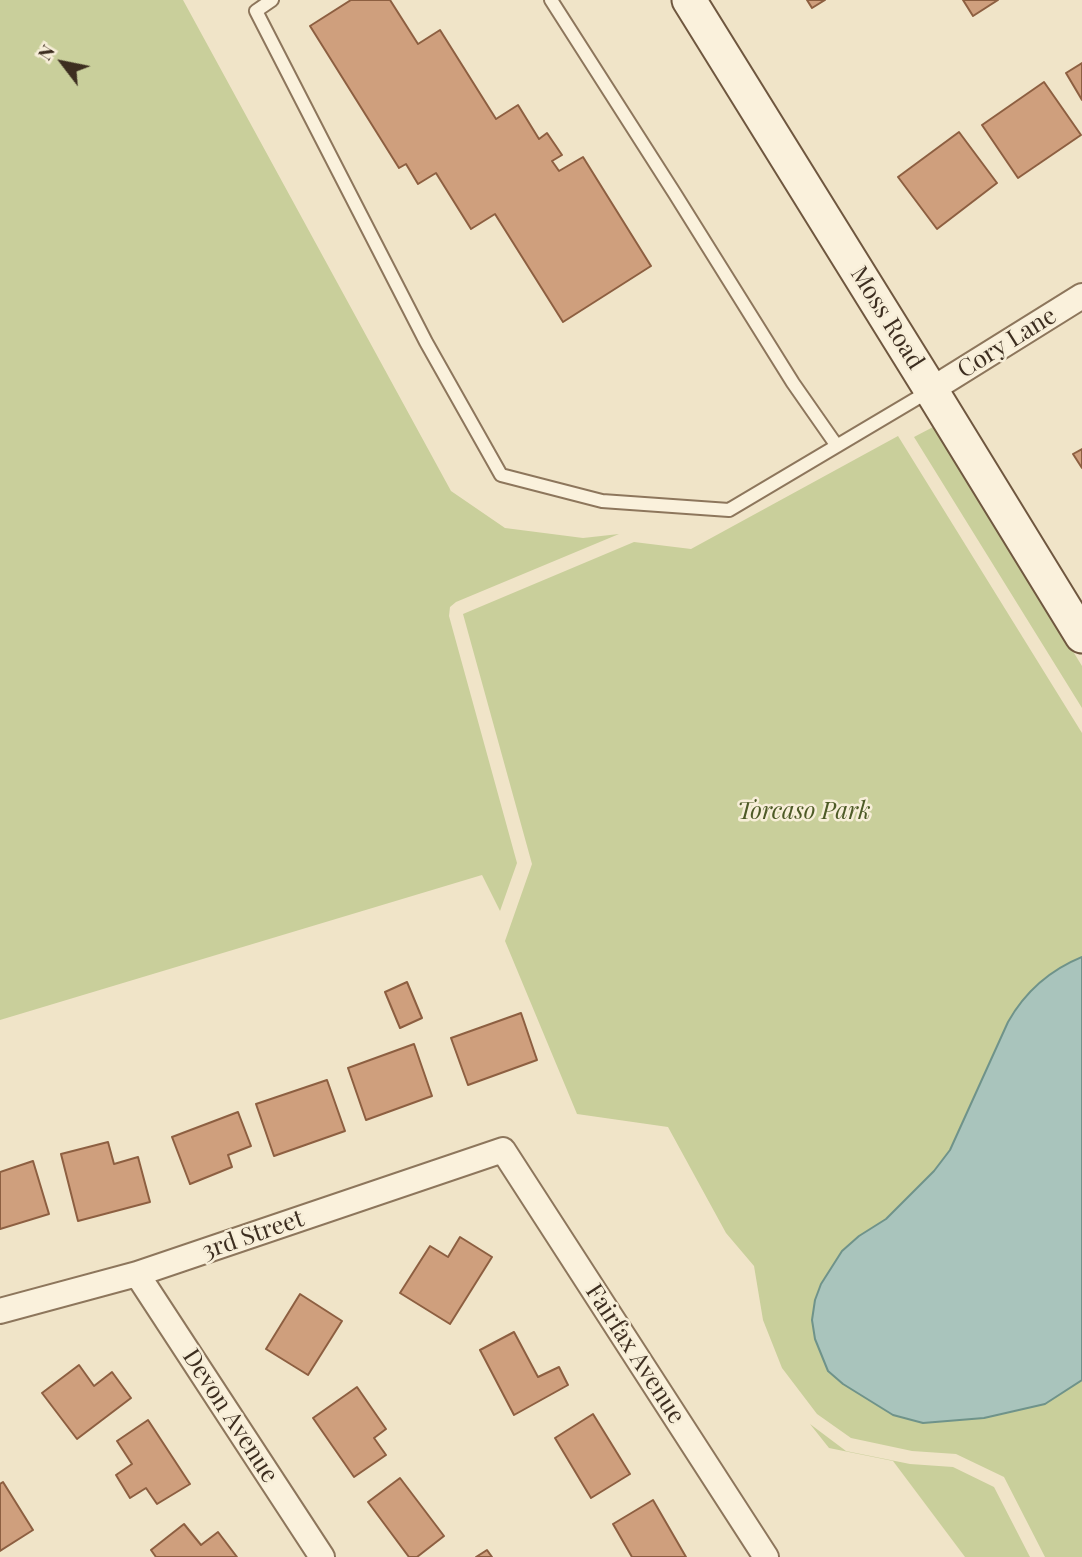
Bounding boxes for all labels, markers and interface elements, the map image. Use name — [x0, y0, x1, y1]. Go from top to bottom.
north arrow — [28, 28, 98, 98]
text: N — [31, 39, 60, 65]
street label: Moss Road — [844, 261, 930, 375]
street label: Cory Lane — [952, 301, 1062, 385]
park label: Torcaso Park — [737, 798, 871, 826]
street label: 3rd Street — [198, 1204, 308, 1266]
street label: Fairfax Avenue — [579, 1279, 691, 1429]
street label: Devon Avenue — [176, 1344, 284, 1488]

